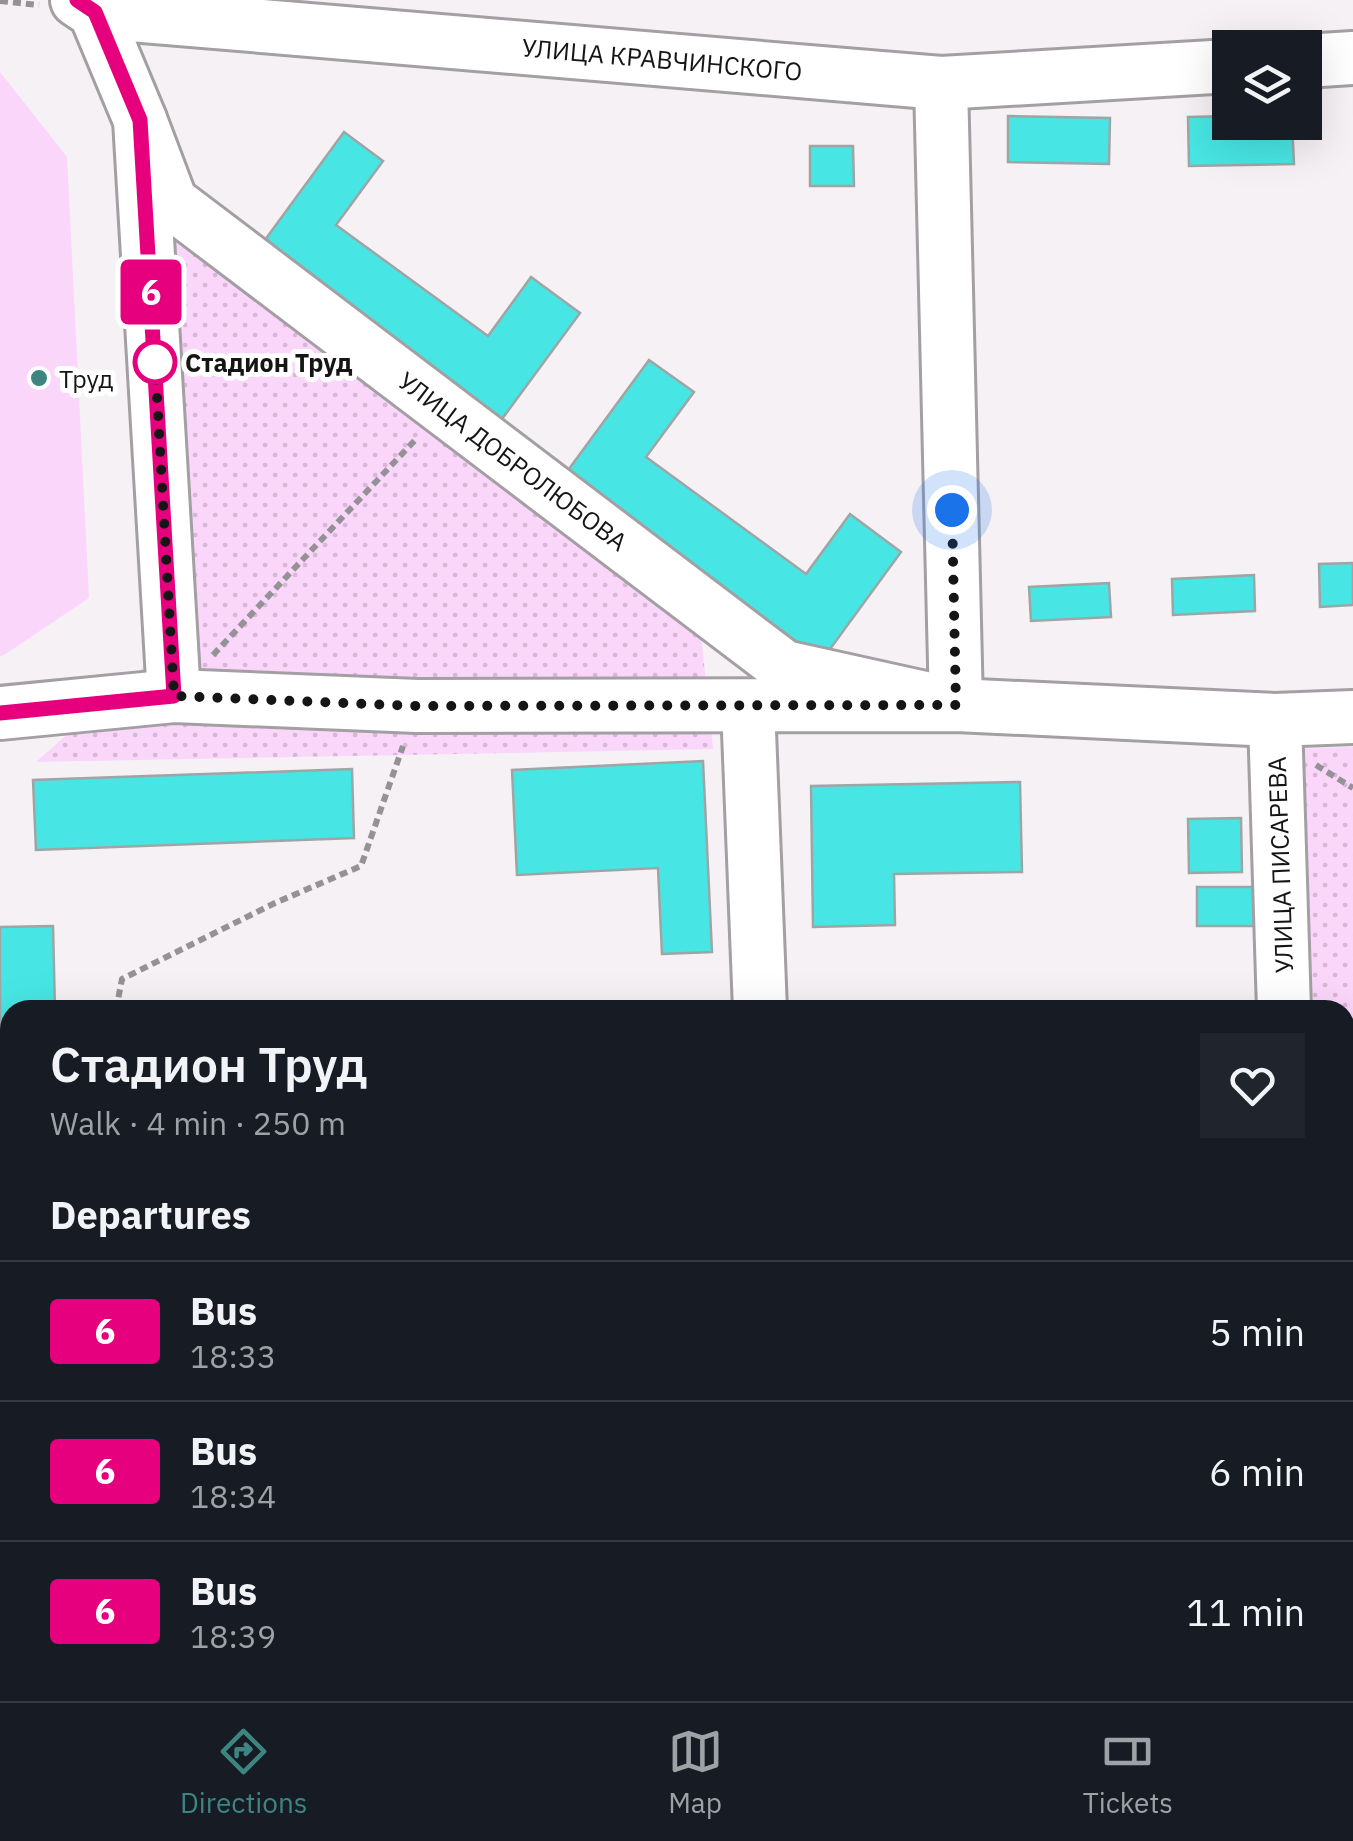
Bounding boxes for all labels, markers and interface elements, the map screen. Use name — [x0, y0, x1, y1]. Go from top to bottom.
street label: УЛИЦА КРАВЧИНСКОГО — [520, 30, 804, 88]
map controls — [1212, 30, 1322, 140]
button: layers — [1212, 30, 1322, 140]
line badge: 6 — [118, 260, 184, 324]
text: 6 — [140, 269, 162, 315]
marker: Стадион Труд — [134, 341, 176, 383]
place label: Стадион Труд — [185, 346, 353, 379]
place label: Труд — [59, 362, 114, 395]
street label: УЛИЦА ДОБРОЛЮБОВА — [392, 364, 634, 558]
marker: Труд — [28, 367, 50, 389]
your location — [927, 485, 977, 535]
street label: УЛИЦА ПИСАРЕВА — [1260, 756, 1300, 974]
text: Стадион Труд — [50, 1033, 367, 1095]
button: heart — [1200, 1033, 1305, 1138]
text: Walk · 4 min · 250 m — [50, 1102, 346, 1144]
text: Departures — [50, 1190, 251, 1239]
text: Bus — [190, 1286, 257, 1335]
text: 5 min — [1209, 1307, 1305, 1356]
text: 6 — [94, 1308, 116, 1354]
text: 18:33 — [190, 1335, 276, 1377]
text: Bus — [190, 1426, 257, 1475]
text: 6 min — [1209, 1447, 1305, 1496]
text: 6 — [94, 1448, 116, 1494]
text: 18:34 — [190, 1475, 276, 1517]
text: Bus — [190, 1566, 257, 1615]
text: 11 min — [1186, 1587, 1305, 1636]
text: 6 — [94, 1588, 116, 1634]
text: 18:39 — [190, 1615, 276, 1657]
tab: Directions — [180, 1724, 307, 1821]
tab: Map — [668, 1724, 723, 1821]
tab: Tickets — [1083, 1724, 1173, 1821]

